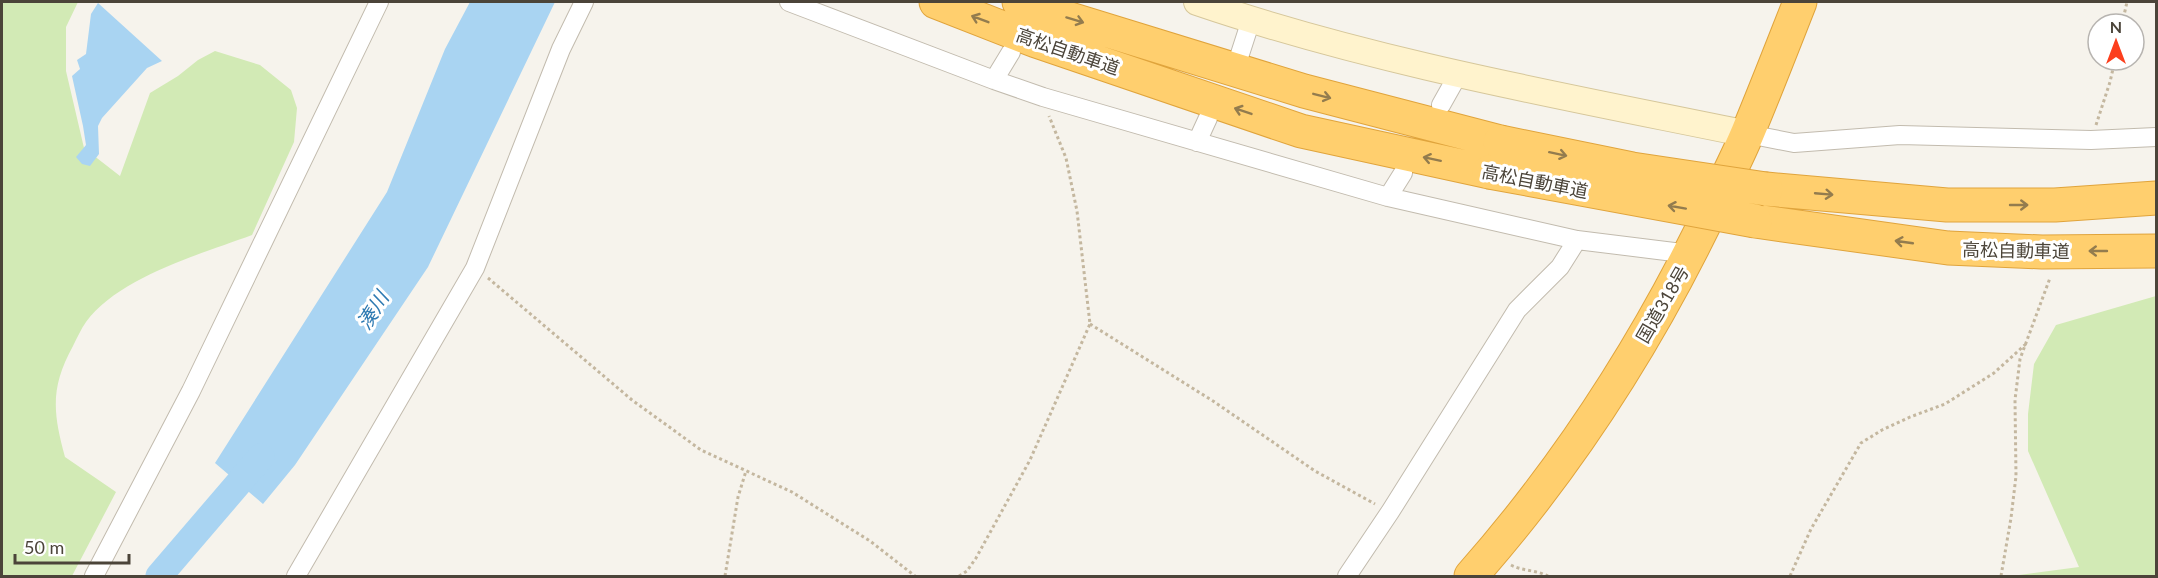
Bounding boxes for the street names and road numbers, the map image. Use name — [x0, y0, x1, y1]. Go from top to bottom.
street label: 高松自動車道 — [1013, 23, 1123, 79]
street label: 高松自動車道 — [1480, 160, 1590, 202]
street label: 高松自動車道 — [1962, 238, 2070, 262]
street label: 国道318号 — [1631, 262, 1693, 346]

